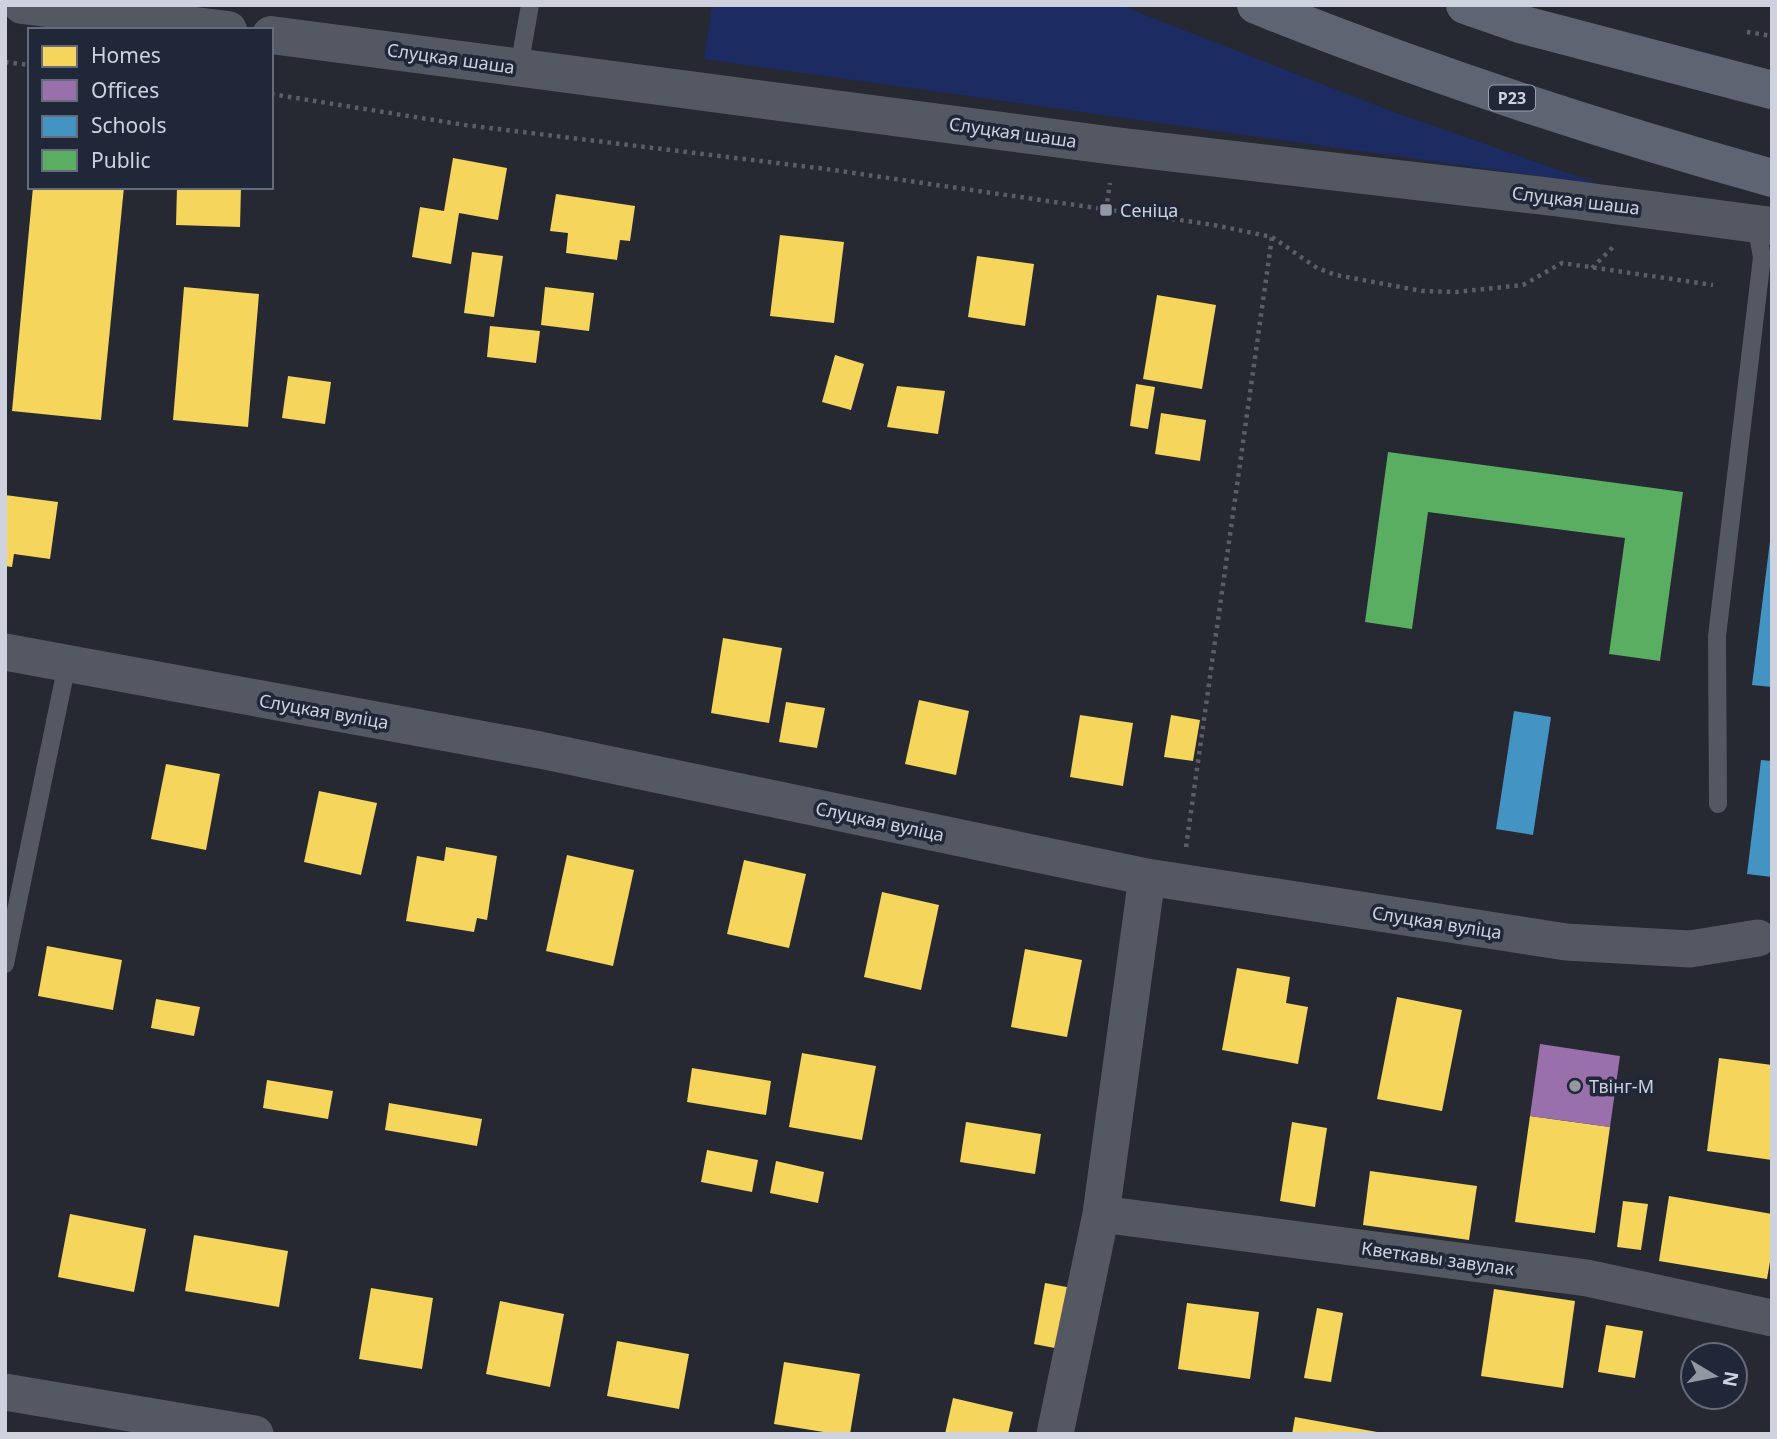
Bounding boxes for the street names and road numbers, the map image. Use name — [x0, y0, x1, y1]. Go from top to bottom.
street label: Слуцкая шаша — [386, 37, 516, 79]
road number: Р23 — [1489, 86, 1535, 110]
street label: Слуцкая шаша — [948, 111, 1078, 153]
street label: Слуцкая шаша — [1511, 180, 1641, 220]
street label: Слуцкая вуліца — [257, 688, 391, 734]
street label: Слуцкая вуліца — [813, 796, 947, 846]
street label: Слуцкая вуліца — [1370, 900, 1504, 944]
street label: Кветкавы завулак — [1360, 1235, 1517, 1281]

